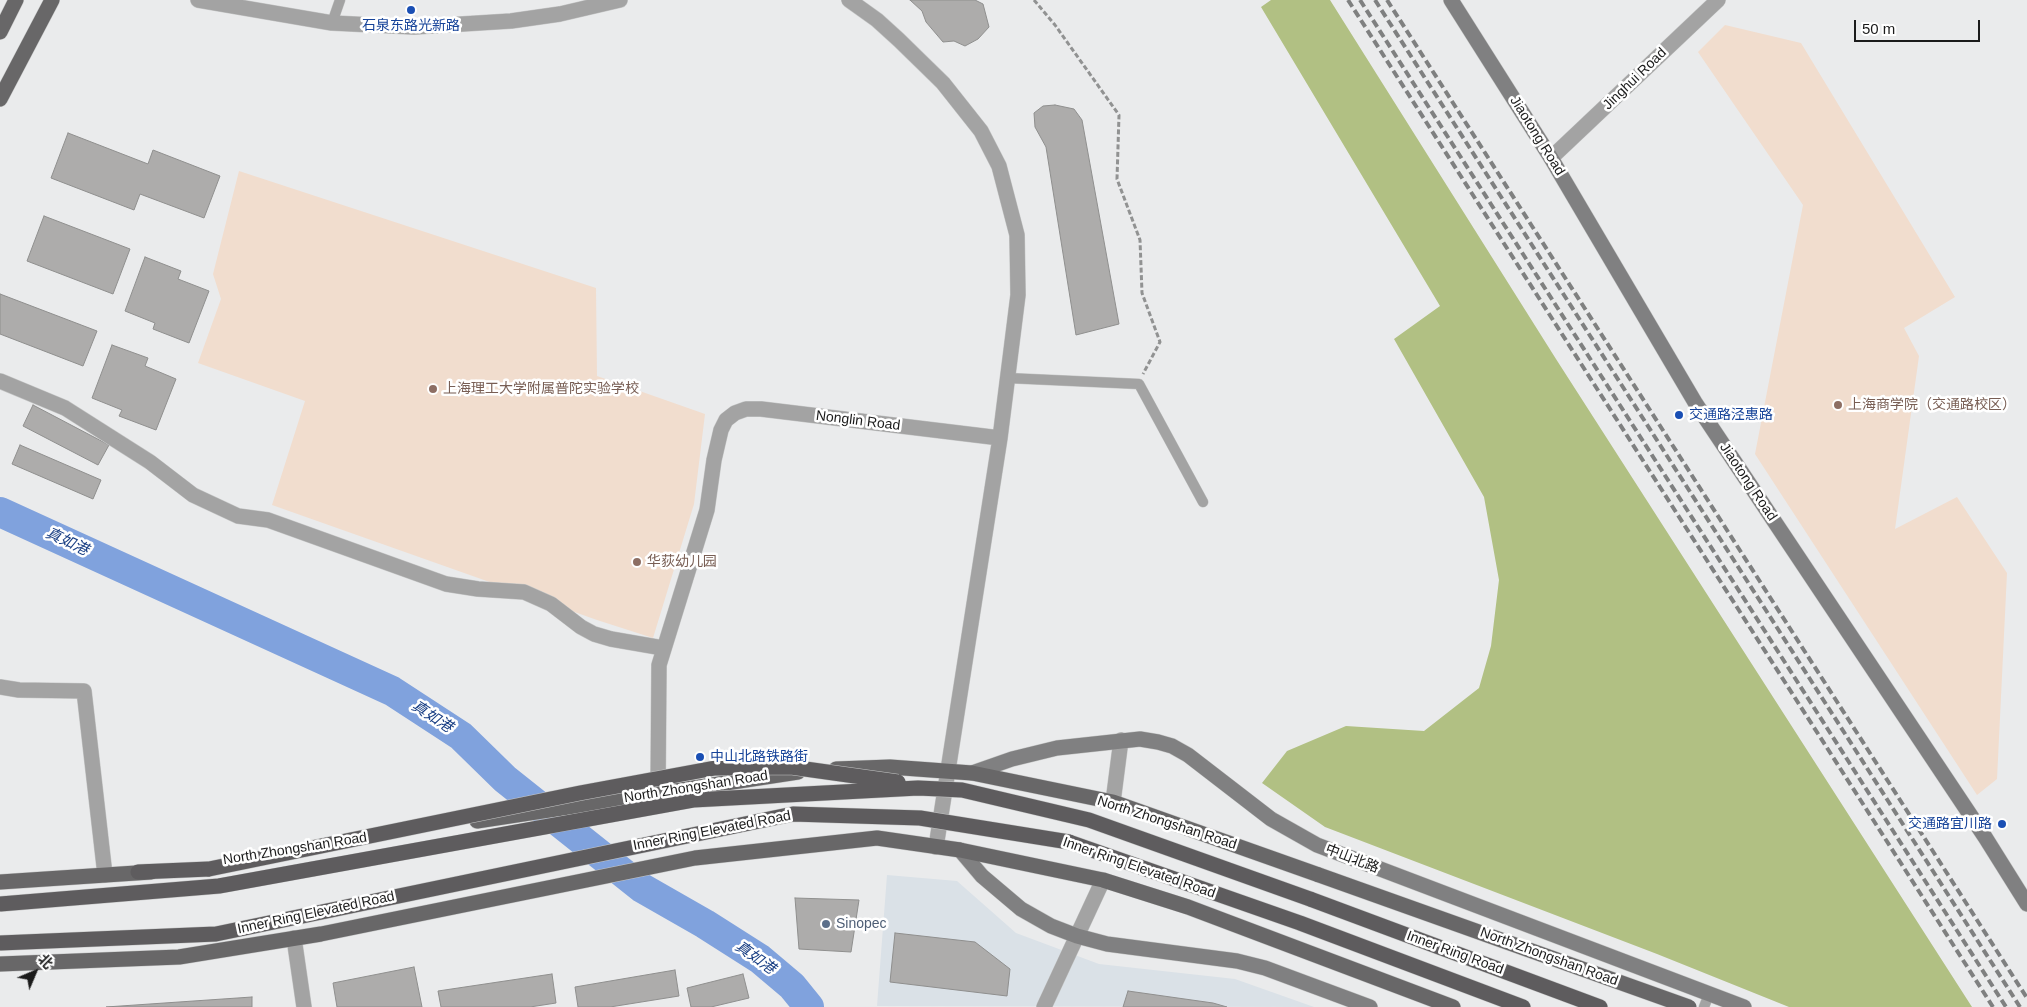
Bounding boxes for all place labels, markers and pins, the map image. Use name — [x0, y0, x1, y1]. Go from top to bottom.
marker: 石泉东路光新路 — [405, 4, 417, 16]
place label: 石泉东路光新路 — [362, 18, 460, 34]
place label: 上海理工大学附属普陀实验学校 — [443, 381, 639, 397]
marker: 上海理工大学附属普陀实验学校 — [427, 383, 439, 395]
place label: 上海商学院（交通路校区） — [1848, 397, 2016, 413]
marker: 上海商学院（交通路校区） — [1832, 399, 1844, 411]
place label: 交通路泾惠路 — [1689, 407, 1773, 423]
marker: 交通路泾惠路 — [1673, 409, 1685, 421]
place label: 华荻幼儿园 — [647, 554, 717, 570]
marker: 华荻幼儿园 — [631, 556, 643, 568]
place label: 中山北路铁路街 — [710, 749, 808, 765]
marker: 中山北路铁路街 — [694, 751, 706, 763]
place label: 交通路宜川路 — [1908, 816, 1992, 832]
marker: 交通路宜川路 — [1996, 818, 2008, 830]
place label: Sinopec — [836, 916, 887, 932]
marker: Sinopec — [820, 918, 832, 930]

